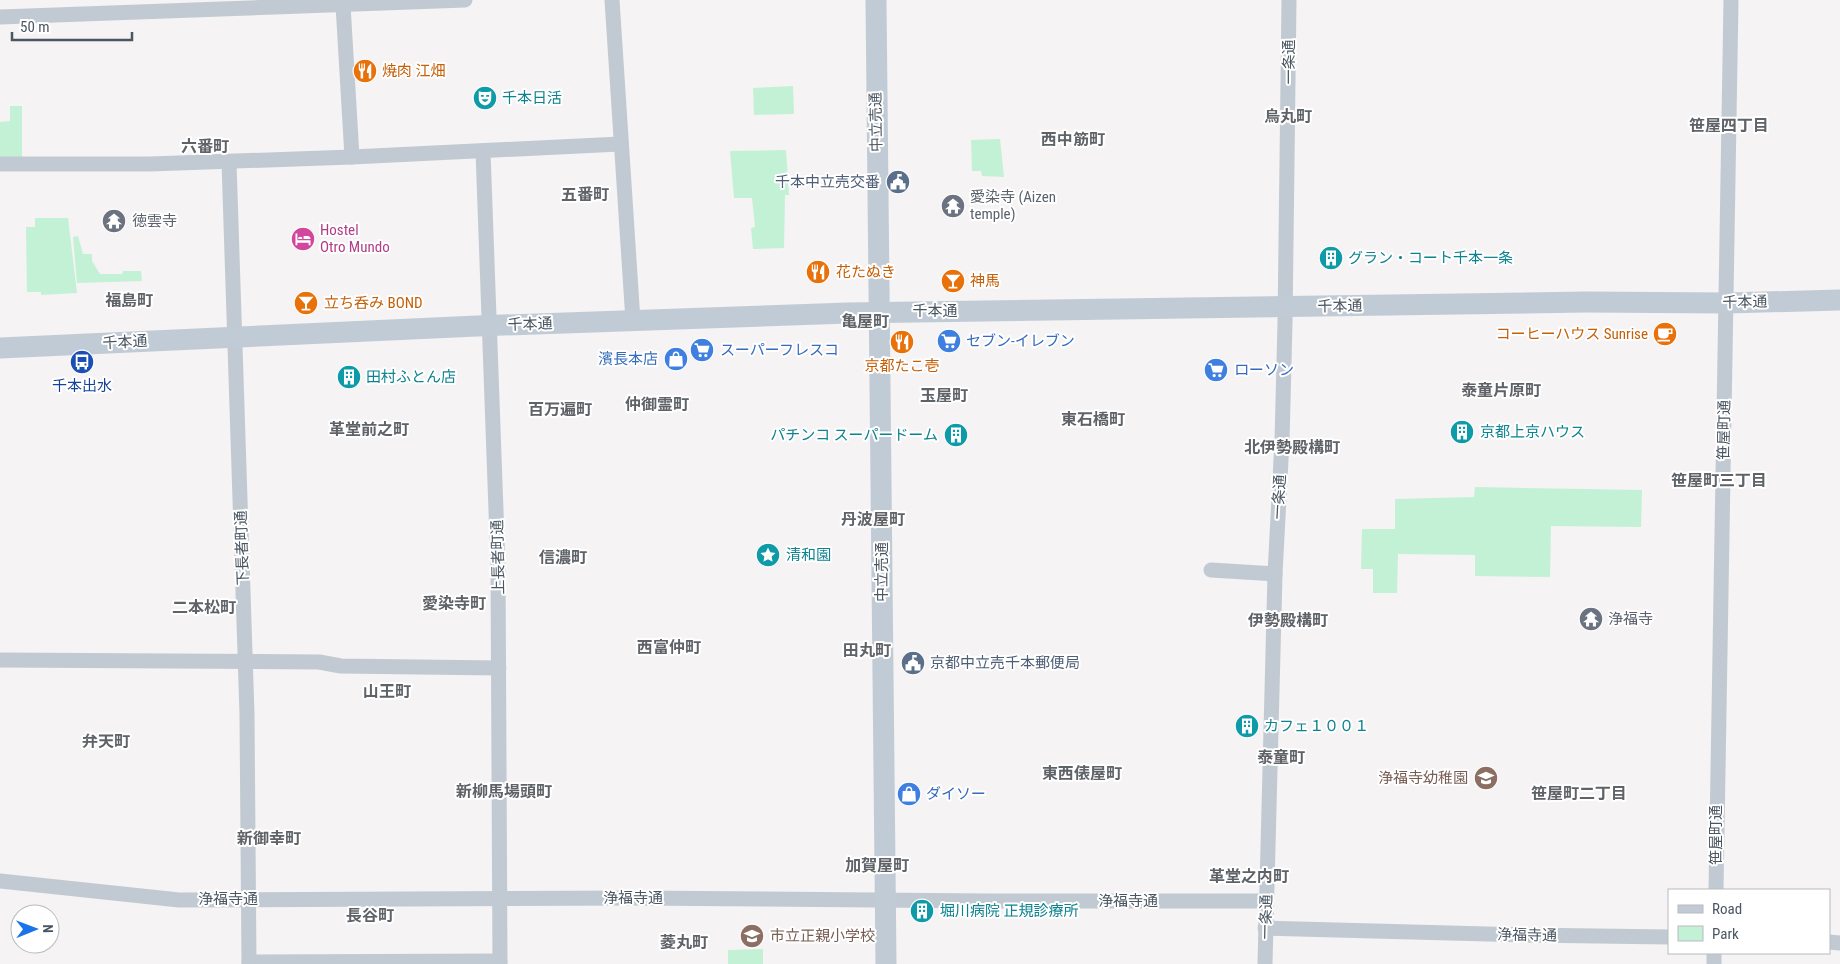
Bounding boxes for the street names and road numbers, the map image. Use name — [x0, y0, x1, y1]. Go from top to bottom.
street label: 一条通 — [1280, 39, 1298, 85]
street label: 中立売通 — [866, 92, 886, 152]
street label: 千本通 — [1722, 293, 1768, 311]
street label: 千本通 — [1317, 297, 1363, 315]
street label: 千本通 — [912, 302, 958, 320]
street label: 千本通 — [507, 314, 553, 334]
street label: 千本通 — [102, 332, 148, 352]
street label: 笹屋町通 — [1714, 400, 1734, 460]
street label: 一条通 — [1269, 474, 1289, 520]
street label: 下長者町通 — [232, 510, 252, 586]
street label: 上長者町通 — [488, 519, 508, 595]
street label: 中立売通 — [873, 542, 891, 602]
street label: 笹屋町通 — [1707, 805, 1725, 865]
street label: 浄福寺通 — [603, 889, 663, 907]
street label: 浄福寺通 — [198, 890, 258, 908]
street label: 浄福寺通 — [1098, 892, 1158, 910]
street label: 一条通 — [1257, 894, 1275, 940]
street label: 浄福寺通 — [1497, 925, 1557, 945]

